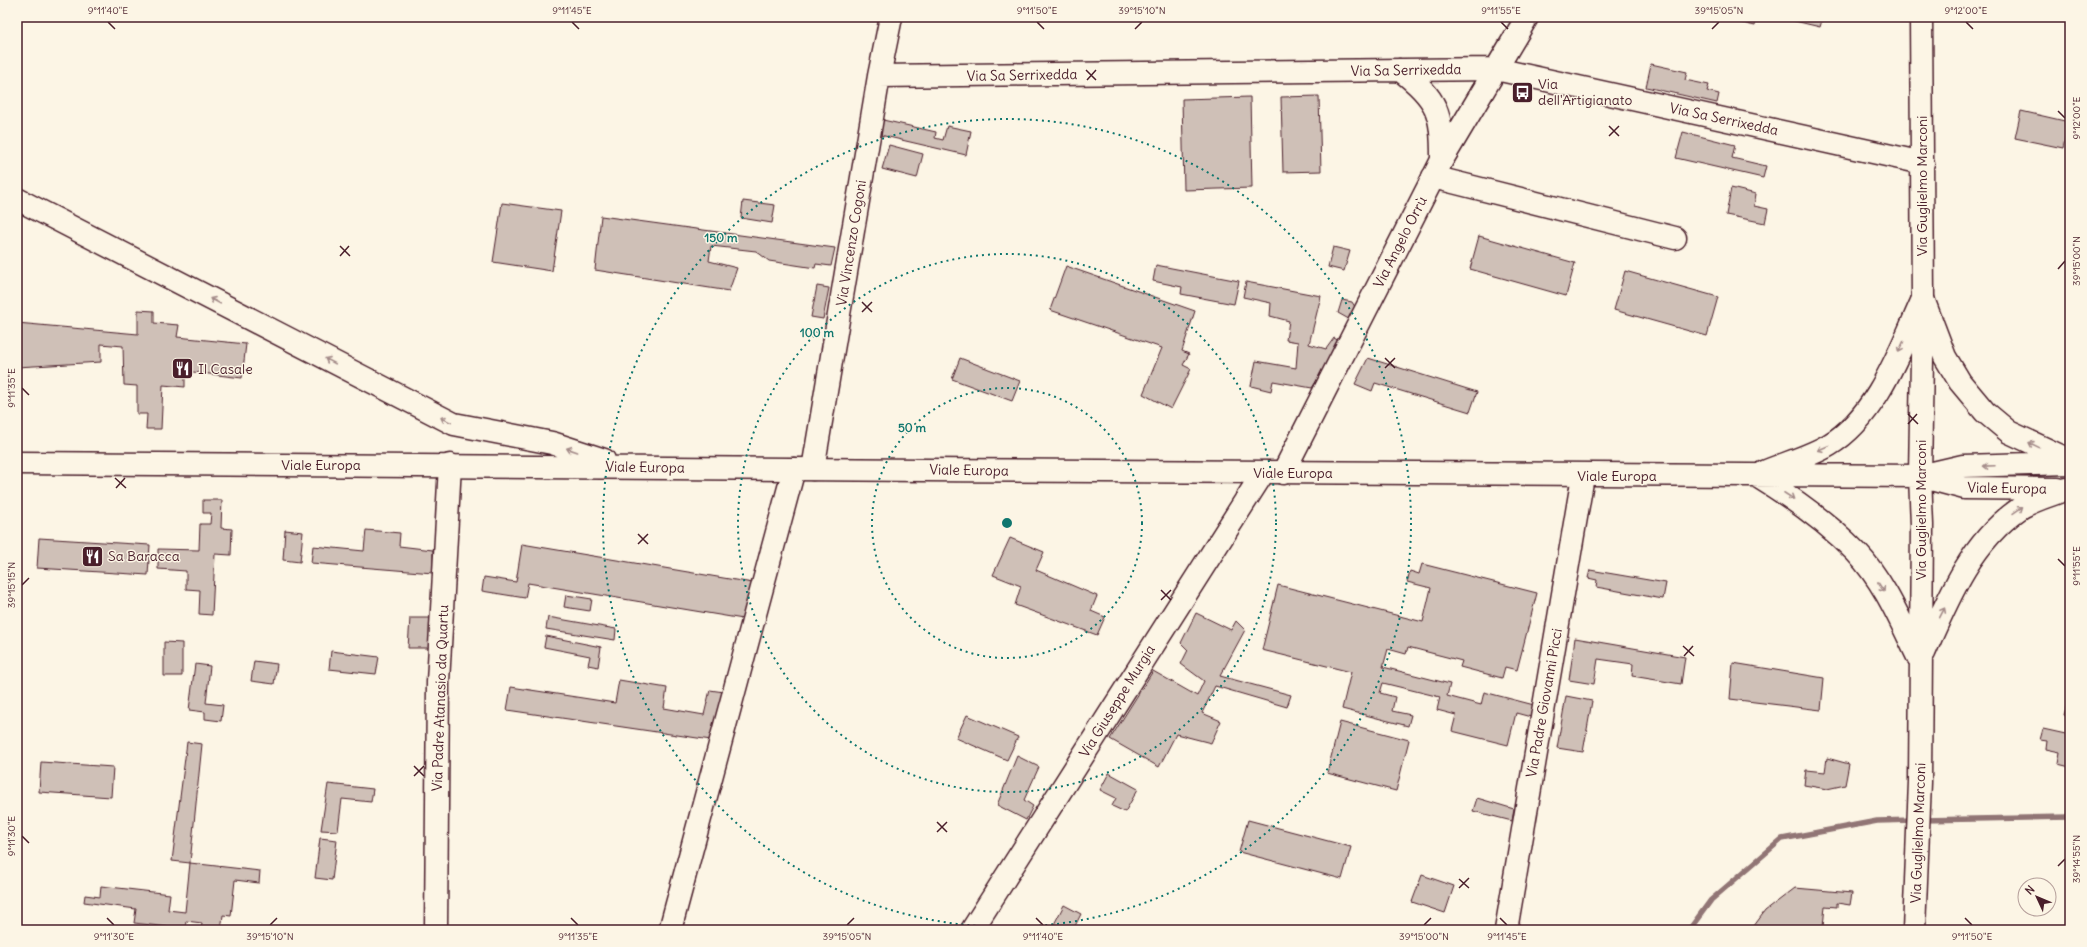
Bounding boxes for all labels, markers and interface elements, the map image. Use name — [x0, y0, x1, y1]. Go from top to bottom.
text: 9°11'40"E — [88, 4, 128, 17]
text: 9°11'45"E — [552, 4, 592, 17]
text: 9°11'50"E — [1017, 4, 1057, 17]
text: 39°15'10"N — [1118, 4, 1166, 17]
text: 9°11'55"E — [1481, 4, 1521, 17]
text: 39°15'05"N — [1694, 4, 1744, 17]
text: 9°12'00"E — [1945, 4, 1988, 17]
street label: Via Sa Serrixedda — [1351, 60, 1461, 80]
street label: Via Sa Serrixedda — [967, 65, 1077, 85]
place label: Via dell'Artigianato — [1538, 75, 1632, 109]
bus stop icon: Via dell'Artigianato — [1509, 79, 1535, 105]
text: 9°12'00"E — [2070, 96, 2083, 139]
street label: Via Sa Serrixedda — [1668, 99, 1780, 139]
street label: Via Guglielmo Marconi — [1913, 116, 1931, 256]
street label: Via Vincenzo Cogoni — [832, 179, 870, 307]
street label: Via Angelo Orrù — [1369, 193, 1431, 291]
text: 150 m — [705, 230, 738, 245]
text: 39°15'00"N — [2070, 236, 2083, 286]
one-way arrow — [209, 297, 221, 304]
text: 100 m — [800, 325, 834, 340]
one-way arrow — [1897, 341, 1904, 353]
restaurant icon: Il Casale — [170, 356, 196, 382]
one-way arrow — [324, 357, 336, 365]
place label: Il Casale — [198, 360, 253, 378]
text: 9°11'35"E — [5, 368, 18, 408]
one-way arrow — [440, 416, 452, 423]
text: 50 m — [898, 420, 927, 435]
street label: Via Guglielmo Marconi — [1912, 440, 1930, 580]
one-way arrow — [2029, 441, 2041, 448]
one-way arrow — [1818, 444, 1830, 452]
one-way arrow — [567, 445, 579, 453]
street label: Viale Europa — [281, 456, 361, 474]
street label: Viale Europa — [605, 457, 685, 477]
street label: Viale Europa — [929, 460, 1009, 480]
one-way arrow — [1983, 462, 1996, 470]
street label: Viale Europa — [1253, 464, 1333, 482]
street label: Viale Europa — [1577, 467, 1657, 485]
street label: Viale Europa — [1967, 478, 2047, 498]
one-way arrow — [1783, 492, 1794, 500]
one-way arrow — [2013, 506, 2024, 514]
centre of rings — [1000, 516, 1014, 530]
restaurant icon: Sa Baracca — [80, 543, 106, 569]
text: 9°11'55"E — [2070, 546, 2083, 586]
place label: Sa Baracca — [108, 547, 180, 565]
text: 39°15'15"N — [5, 562, 18, 608]
one-way arrow — [1877, 581, 1885, 592]
street label: Via Padre Atanasio da Quartu — [428, 604, 452, 792]
one-way arrow — [1939, 608, 1946, 620]
street label: Via Padre Giovanni Picci — [1522, 627, 1566, 779]
street label: Via Giuseppe Murgia — [1075, 641, 1159, 761]
street label: Via Guglielmo Marconi — [1907, 762, 1929, 904]
text: 9°11'30"E — [5, 816, 18, 856]
text: 39°14'55"N — [2070, 835, 2083, 883]
north arrow — [2017, 877, 2057, 917]
text: N — [2022, 882, 2037, 898]
text: 9°11'30"E — [94, 930, 134, 943]
text: 39°15'10"N — [246, 930, 294, 943]
text: 9°11'35"E — [558, 930, 598, 943]
text: 39°15'05"N — [822, 930, 872, 943]
text: 9°11'40"E — [1023, 930, 1063, 943]
text: 39°15'00"N — [1399, 930, 1449, 943]
text: 9°11'45"E — [1487, 930, 1527, 943]
text: 9°11'50"E — [1952, 930, 1992, 943]

